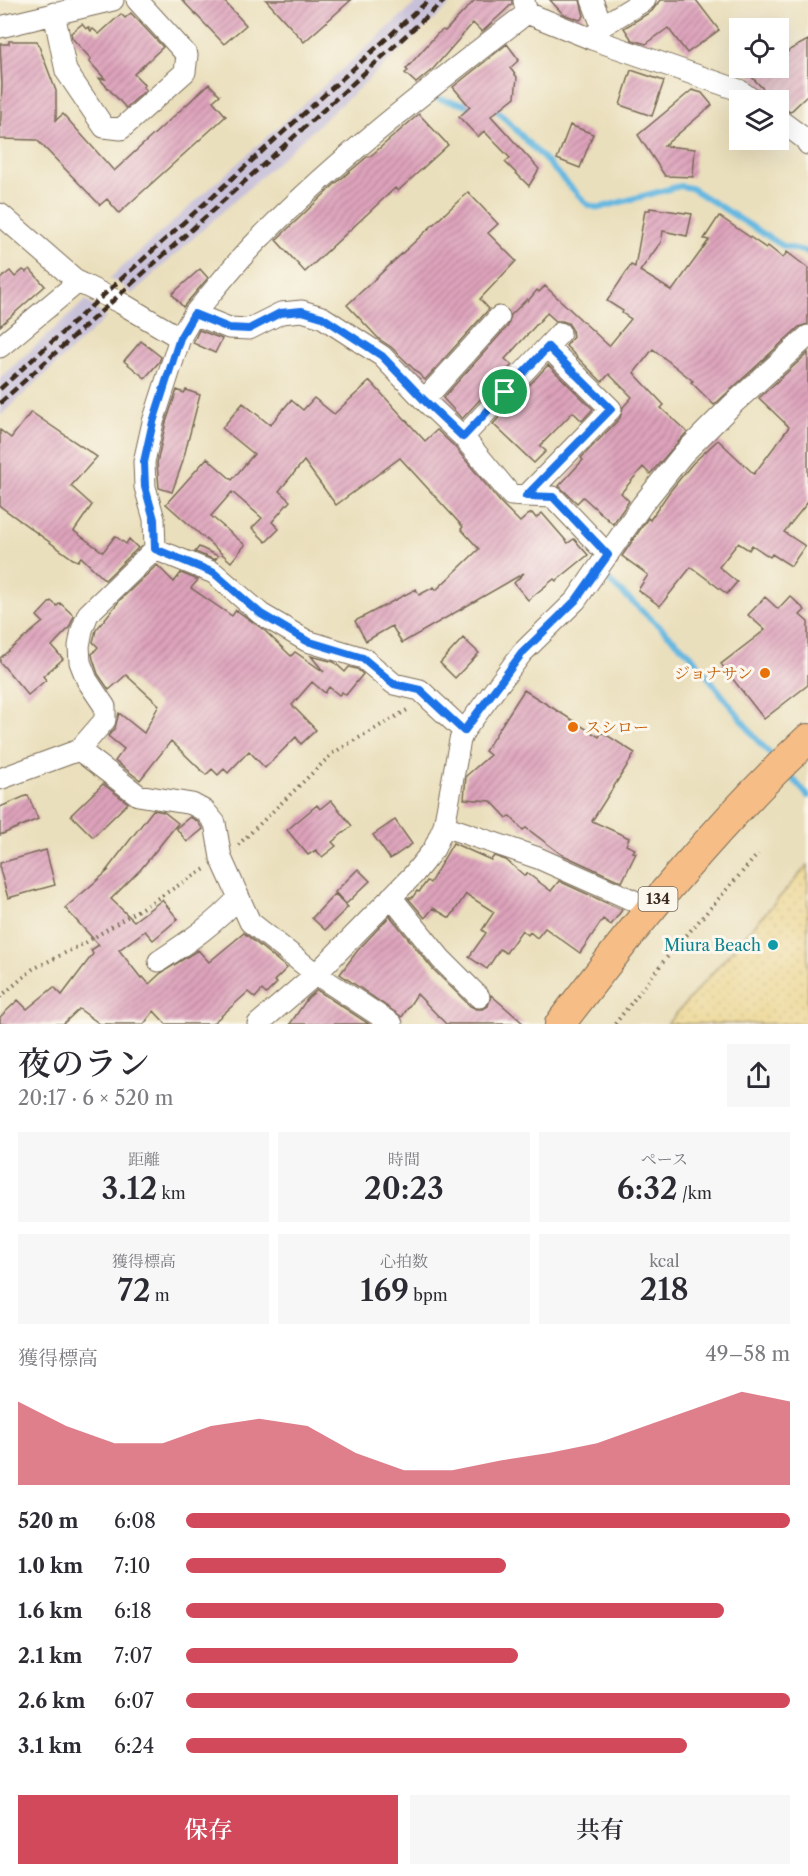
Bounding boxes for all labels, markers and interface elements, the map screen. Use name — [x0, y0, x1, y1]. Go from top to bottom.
map controls — [729, 18, 789, 150]
button: locate — [729, 18, 789, 78]
button: layers — [729, 90, 789, 150]
pin — [479, 366, 530, 417]
icon: arrive — [488, 375, 521, 408]
place label: ジョナサン — [674, 663, 753, 683]
marker: ジョナサン — [758, 666, 772, 680]
place label: スシロー — [585, 717, 649, 737]
marker: スシロー — [566, 720, 580, 734]
road number: 134 — [638, 887, 678, 911]
place label: Miura Beach — [664, 935, 761, 955]
marker: Miura Beach — [766, 938, 780, 952]
text: 夜のラン — [18, 1043, 150, 1084]
button: share — [727, 1044, 790, 1107]
text: 20:17 · 6 × 520 m — [18, 1086, 173, 1110]
text: 距離 — [128, 1149, 160, 1169]
text: 時間 — [388, 1149, 420, 1169]
text: ペース — [641, 1149, 688, 1169]
text: 3.12 — [102, 1170, 157, 1207]
text: 20:23 — [364, 1170, 444, 1207]
text: 6:32 — [617, 1170, 678, 1207]
text: km — [157, 1183, 186, 1203]
text: /km — [678, 1183, 712, 1203]
text: 獲得標高 — [112, 1251, 176, 1271]
text: 心拍数 — [380, 1251, 428, 1271]
text: kcal — [649, 1251, 679, 1271]
text: 218 — [640, 1271, 689, 1308]
text: 72 — [118, 1272, 151, 1309]
text: 169 — [360, 1272, 409, 1309]
text: m — [151, 1285, 170, 1305]
text: bpm — [409, 1285, 448, 1305]
text: 49–58 m — [705, 1342, 790, 1366]
text: 獲得標高 — [18, 1346, 98, 1370]
text: 520 m — [18, 1509, 79, 1533]
text: 6:08 — [114, 1509, 156, 1533]
text: 1.0 km — [18, 1554, 83, 1578]
text: 7:10 — [114, 1554, 151, 1578]
text: 1.6 km — [18, 1599, 83, 1623]
text: 6:18 — [114, 1599, 152, 1623]
text: 2.1 km — [18, 1644, 82, 1668]
text: 7:07 — [114, 1644, 152, 1668]
text: 2.6 km — [18, 1689, 85, 1713]
text: 6:07 — [114, 1689, 154, 1713]
text: 3.1 km — [18, 1734, 82, 1758]
text: 6:24 — [114, 1734, 154, 1758]
button: 保存 — [18, 1795, 398, 1864]
button: 共有 — [410, 1795, 790, 1864]

